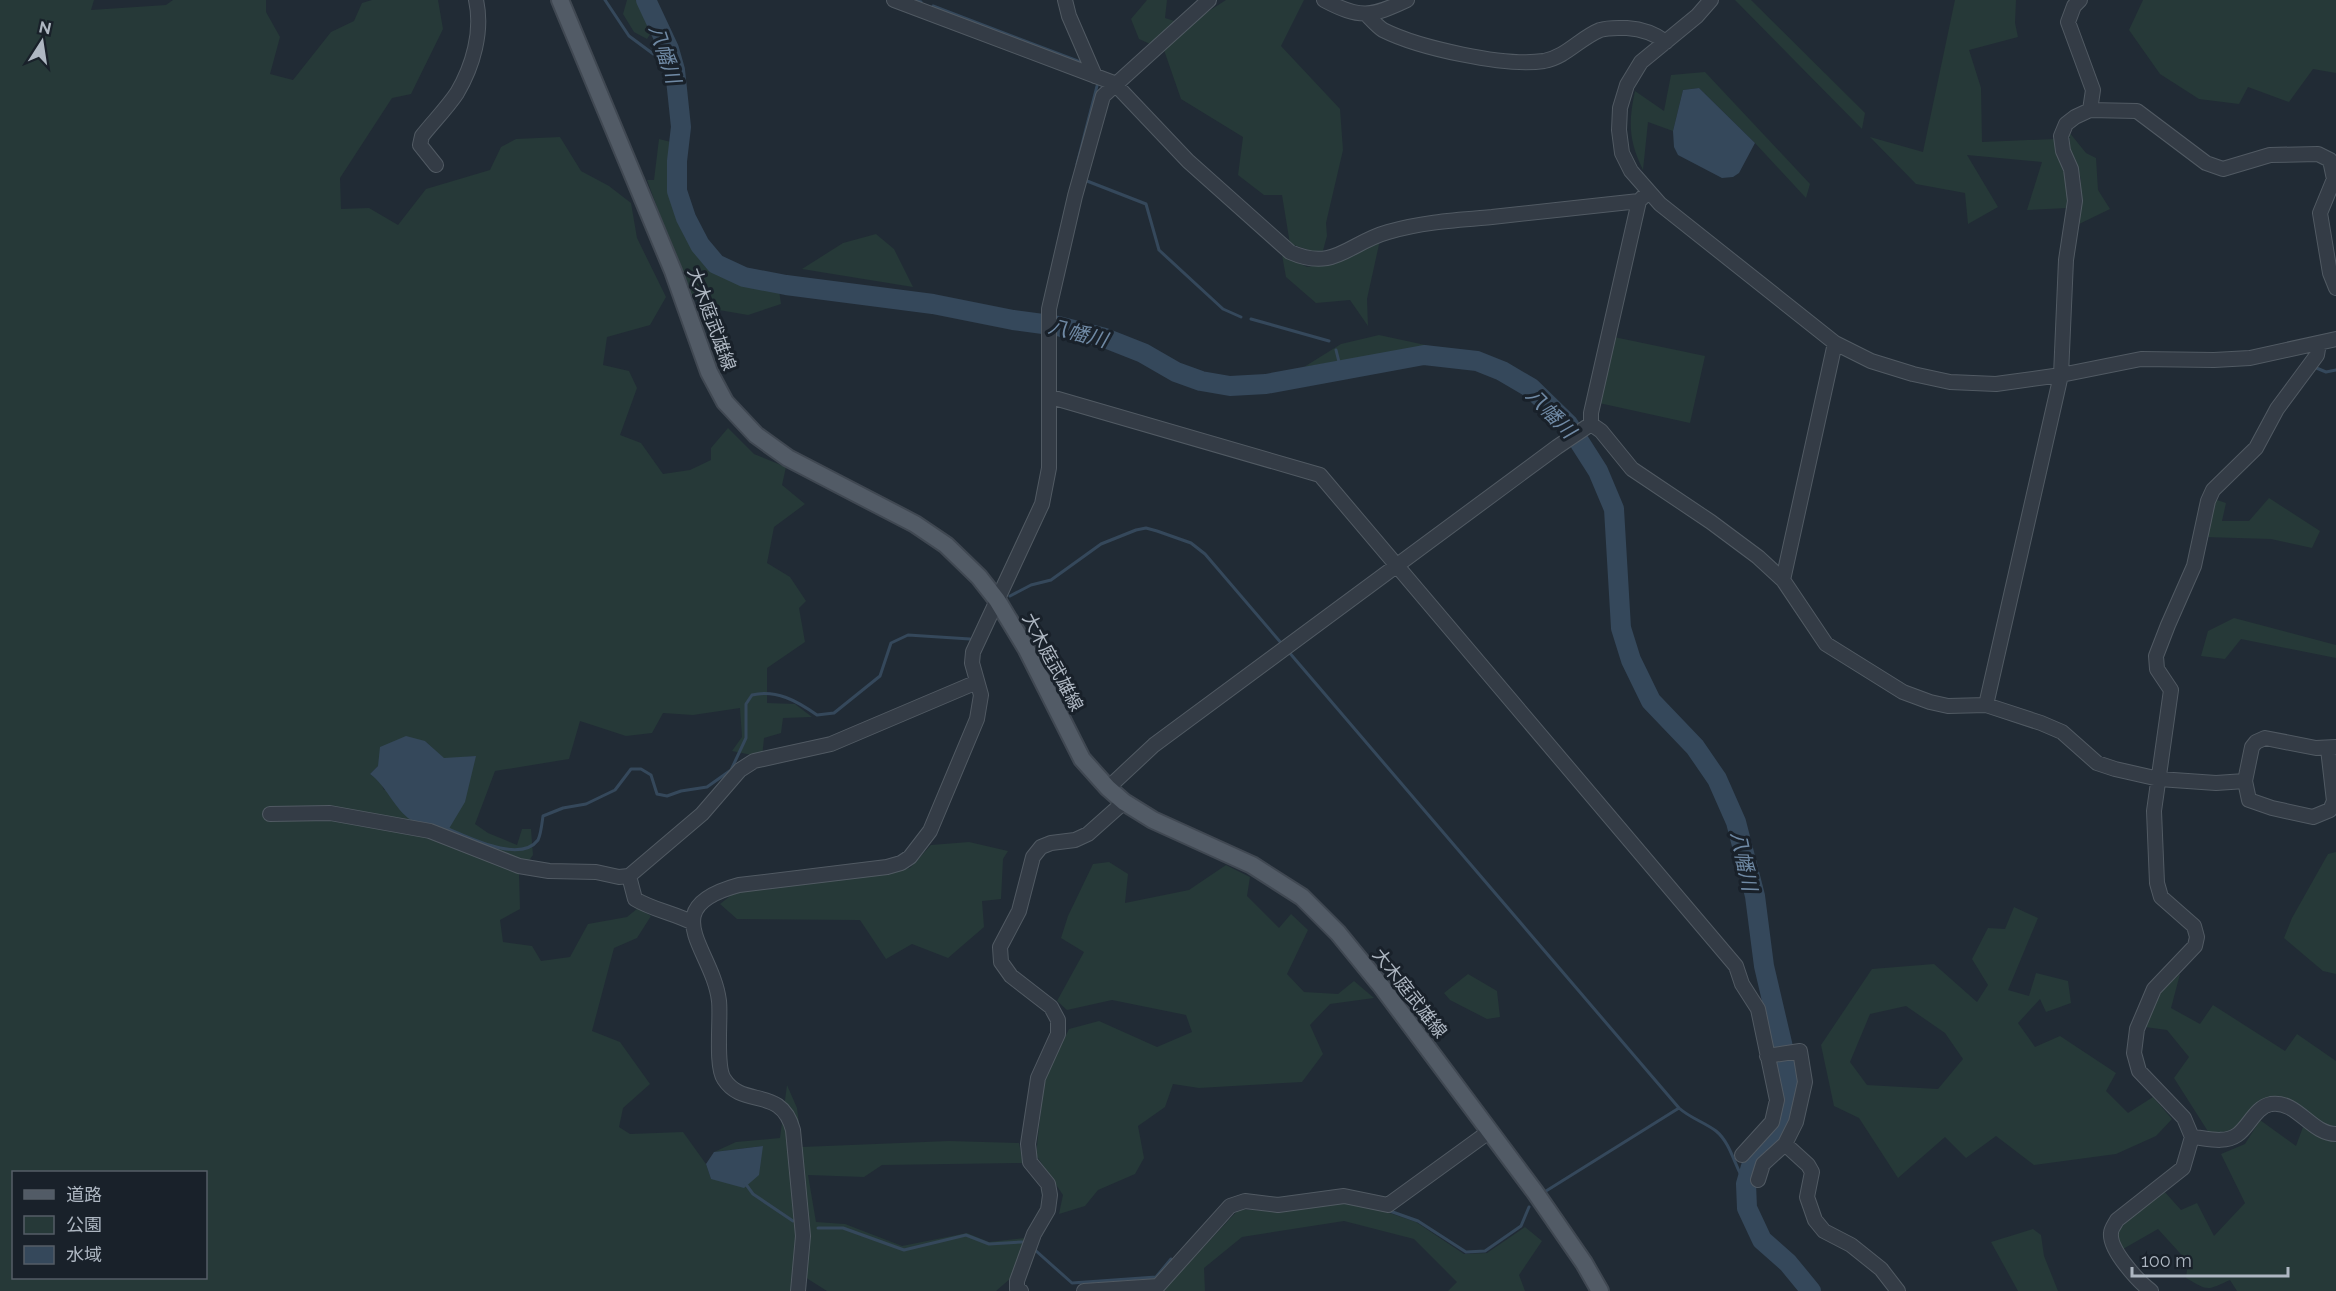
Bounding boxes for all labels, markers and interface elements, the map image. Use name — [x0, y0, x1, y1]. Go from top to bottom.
north arrow — [12, 12, 72, 72]
text: N — [37, 17, 53, 38]
water label: 八幡川 — [644, 22, 686, 88]
street label: 大木庭武雄線 — [684, 265, 740, 373]
water label: 八幡川 — [1046, 314, 1112, 353]
water label: 八幡川 — [1522, 383, 1582, 444]
street label: 大木庭武雄線 — [1018, 609, 1088, 715]
water label: 八幡川 — [1726, 829, 1762, 895]
street label: 大木庭武雄線 — [1368, 944, 1452, 1042]
legend — [12, 1171, 207, 1279]
text: 道路 — [66, 1184, 102, 1205]
text: 公園 — [66, 1214, 102, 1235]
scale bar — [2132, 1240, 2288, 1278]
text: 水域 — [66, 1244, 102, 1265]
text: 100 m — [2141, 1250, 2192, 1271]

